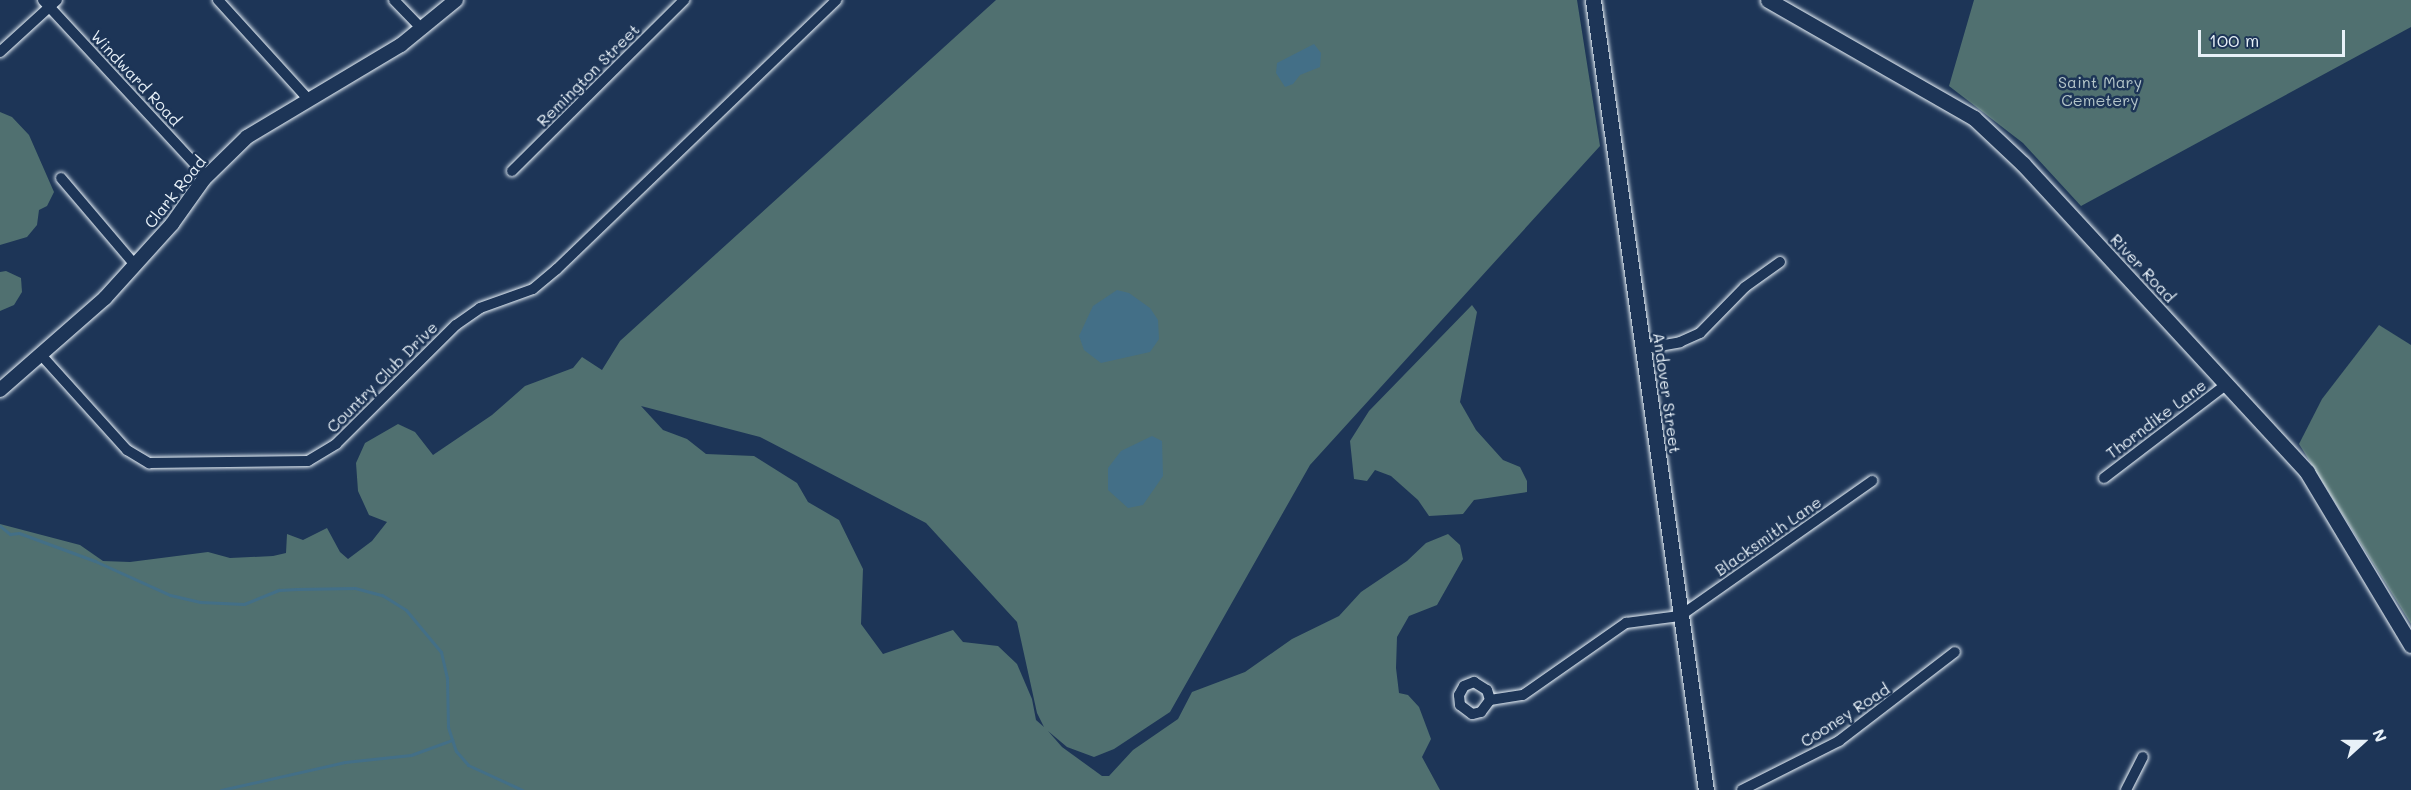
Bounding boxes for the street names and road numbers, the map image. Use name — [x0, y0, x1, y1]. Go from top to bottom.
street label: Remington Street — [533, 20, 643, 130]
street label: Windward Road — [87, 26, 185, 130]
street label: Clark Road — [140, 152, 210, 232]
street label: River Road — [2106, 230, 2180, 306]
street label: Country Club Drive — [323, 318, 441, 436]
street label: Andover Street — [1649, 331, 1685, 455]
street label: Thorndike Lane — [2102, 375, 2210, 463]
street label: Blacksmith Lane — [1711, 492, 1825, 580]
street label: Cooney Road — [1797, 679, 1893, 751]

